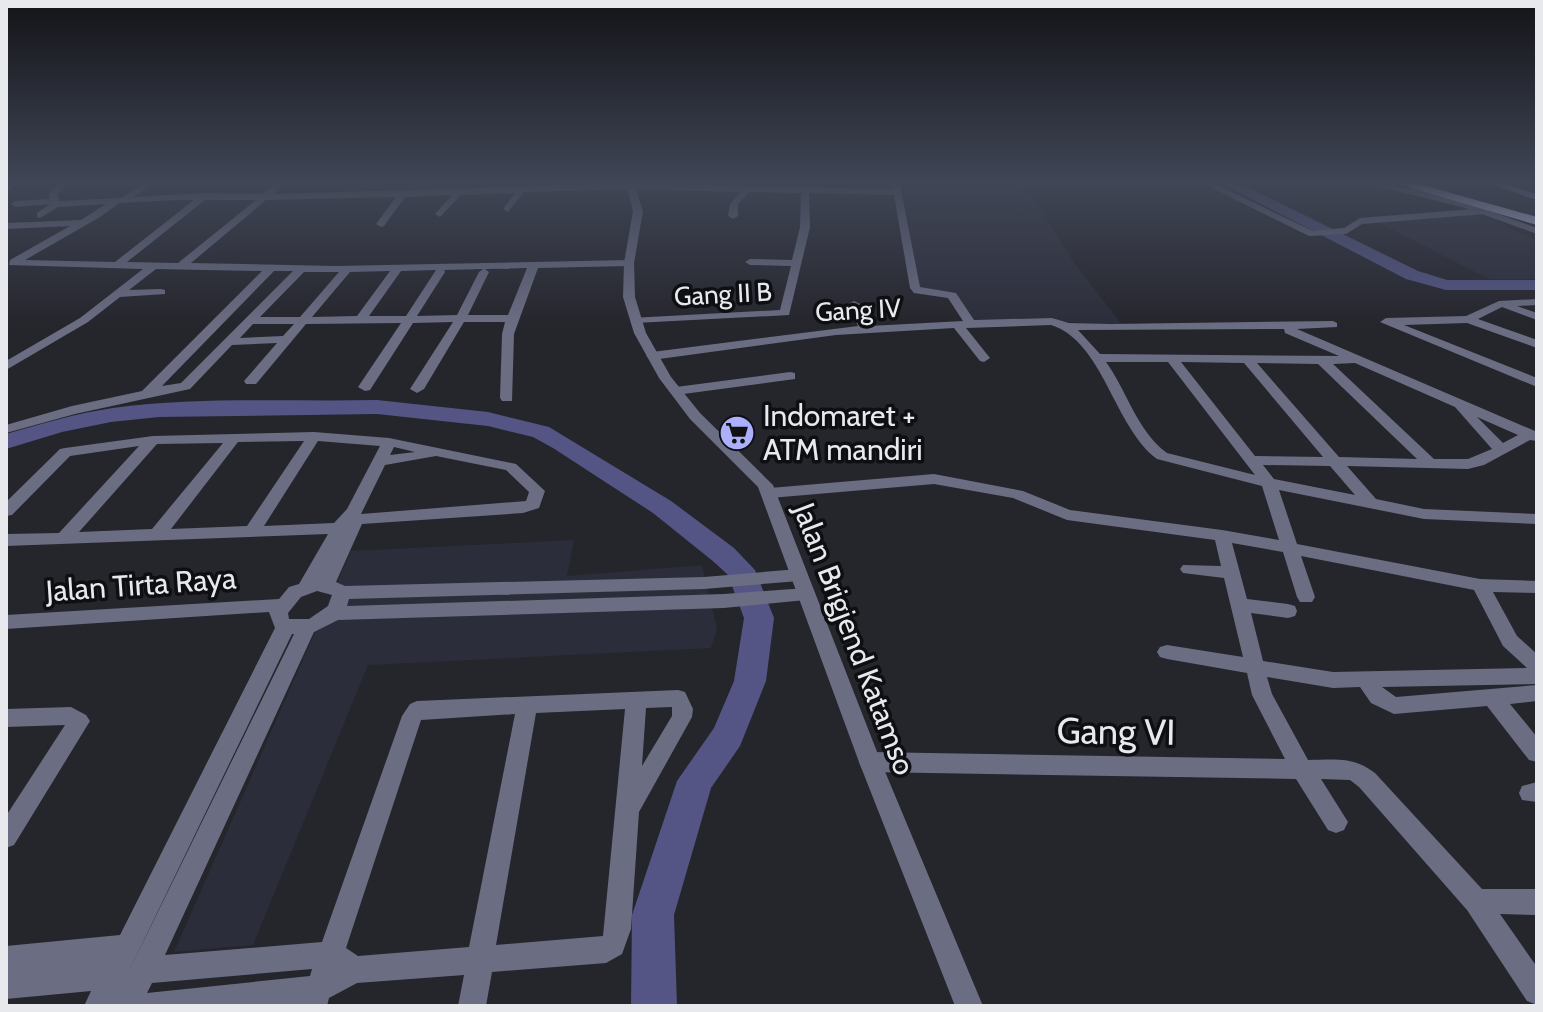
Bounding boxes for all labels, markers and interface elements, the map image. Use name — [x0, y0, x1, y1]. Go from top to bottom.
street label: Gang II B — [673, 275, 773, 313]
street label: Gang IV — [814, 292, 902, 328]
place label: Indomaret + ATM mandiri — [763, 397, 923, 468]
supermarket icon: Indomaret + ATM mandiri — [718, 414, 756, 452]
street label: Jalan Brigjend Katamso — [785, 497, 923, 780]
street label: Jalan Tirta Raya — [44, 559, 238, 610]
street label: Gang VI — [1056, 708, 1176, 754]

